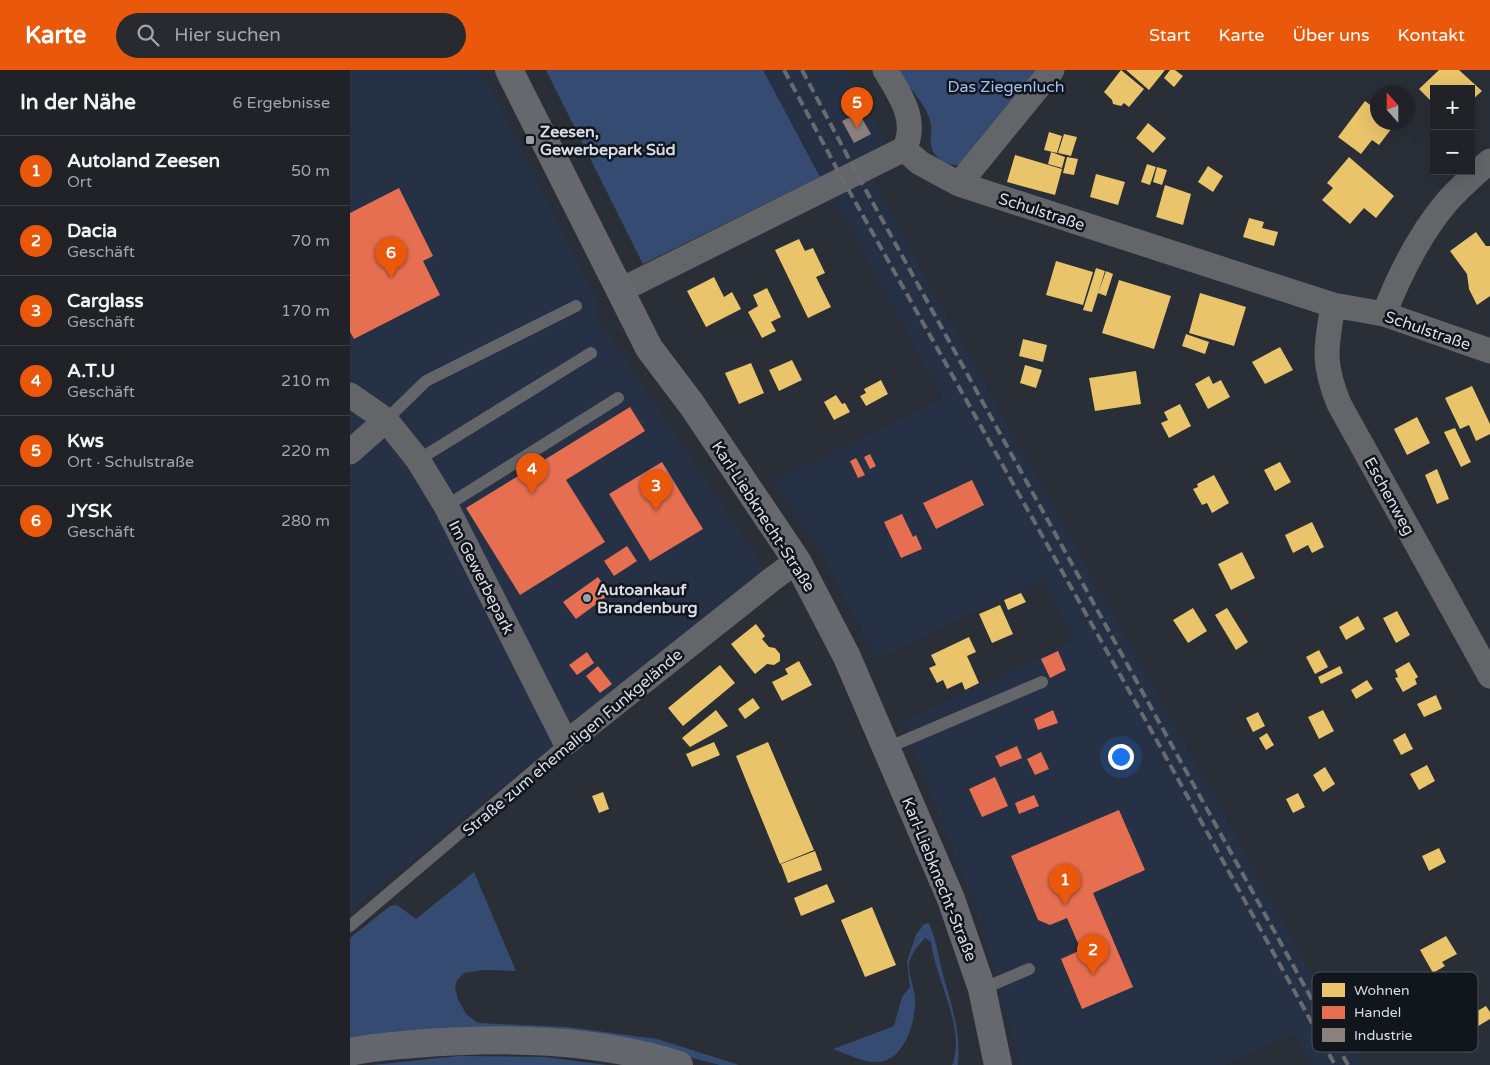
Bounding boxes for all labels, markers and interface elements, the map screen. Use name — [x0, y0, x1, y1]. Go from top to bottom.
search box — [116, 13, 466, 58]
text: Karte — [25, 21, 86, 50]
icon: search — [134, 21, 162, 49]
text: Hier suchen — [174, 24, 281, 46]
text: Start — [1149, 24, 1190, 46]
text: Karte — [1218, 24, 1264, 46]
text: Über uns — [1292, 24, 1370, 46]
text: Kontakt — [1398, 24, 1465, 46]
park label: Das Ziegenluch — [948, 77, 1064, 97]
north arrow — [1370, 85, 1415, 130]
map controls — [1430, 85, 1475, 175]
button: + — [1430, 85, 1475, 130]
pin: 5 — [841, 87, 873, 128]
text: In der Nähe — [20, 90, 136, 115]
text: 6 Ergebnisse — [232, 93, 330, 113]
place label: Zeesen, Gewerbepark Süd — [540, 122, 676, 160]
button: − — [1430, 130, 1475, 175]
marker: Zeesen, Gewerbepark Süd — [524, 134, 536, 146]
text: Autoland Zeesen — [67, 150, 220, 172]
text: 1 — [31, 161, 41, 181]
text: 50 m — [291, 161, 330, 181]
text: Ort — [67, 172, 92, 192]
street label: Schulstraße — [996, 189, 1087, 235]
text: Dacia — [67, 220, 117, 242]
text: 2 — [31, 231, 41, 251]
text: 70 m — [291, 231, 330, 251]
pin: 6 — [375, 237, 407, 278]
text: Geschäft — [67, 242, 135, 262]
text: Carglass — [67, 290, 144, 312]
text: 3 — [31, 301, 41, 321]
text: 170 m — [281, 301, 330, 321]
street label: Schulstraße — [1382, 307, 1473, 355]
text: Geschäft — [67, 312, 135, 332]
text: A.T.U — [67, 360, 115, 382]
text: 4 — [31, 371, 41, 391]
text: 210 m — [281, 371, 330, 391]
text: Geschäft — [67, 382, 135, 402]
text: Kws — [67, 430, 104, 452]
street label: Karl-Liebknecht-Straße — [707, 438, 819, 595]
text: 5 — [31, 441, 41, 461]
text: 220 m — [281, 441, 330, 461]
text: Ort · Schulstraße — [67, 452, 194, 472]
pin: 4 — [516, 453, 548, 494]
street label: Eschenweg — [1359, 454, 1419, 539]
pin: 3 — [640, 470, 672, 511]
text: JYSK — [67, 500, 112, 522]
text: 6 — [31, 511, 41, 531]
text: 280 m — [281, 511, 330, 531]
street label: Im Gewerbepark — [444, 517, 519, 638]
text: Geschäft — [67, 522, 135, 542]
place label: Autoankauf Brandenburg — [597, 580, 698, 618]
marker: Autoankauf Brandenburg — [581, 592, 593, 604]
street label: Straße zum ehemaligen Funkgelände — [459, 645, 687, 841]
your location — [1108, 744, 1134, 770]
street label: Karl-Liebknecht-Straße — [897, 794, 981, 964]
pin: 1 — [1049, 864, 1081, 905]
pin: 2 — [1077, 934, 1109, 975]
legend — [1312, 972, 1478, 1052]
text: Wohnen — [1354, 982, 1410, 999]
text: Handel — [1354, 1004, 1401, 1021]
text: Industrie — [1354, 1027, 1413, 1044]

